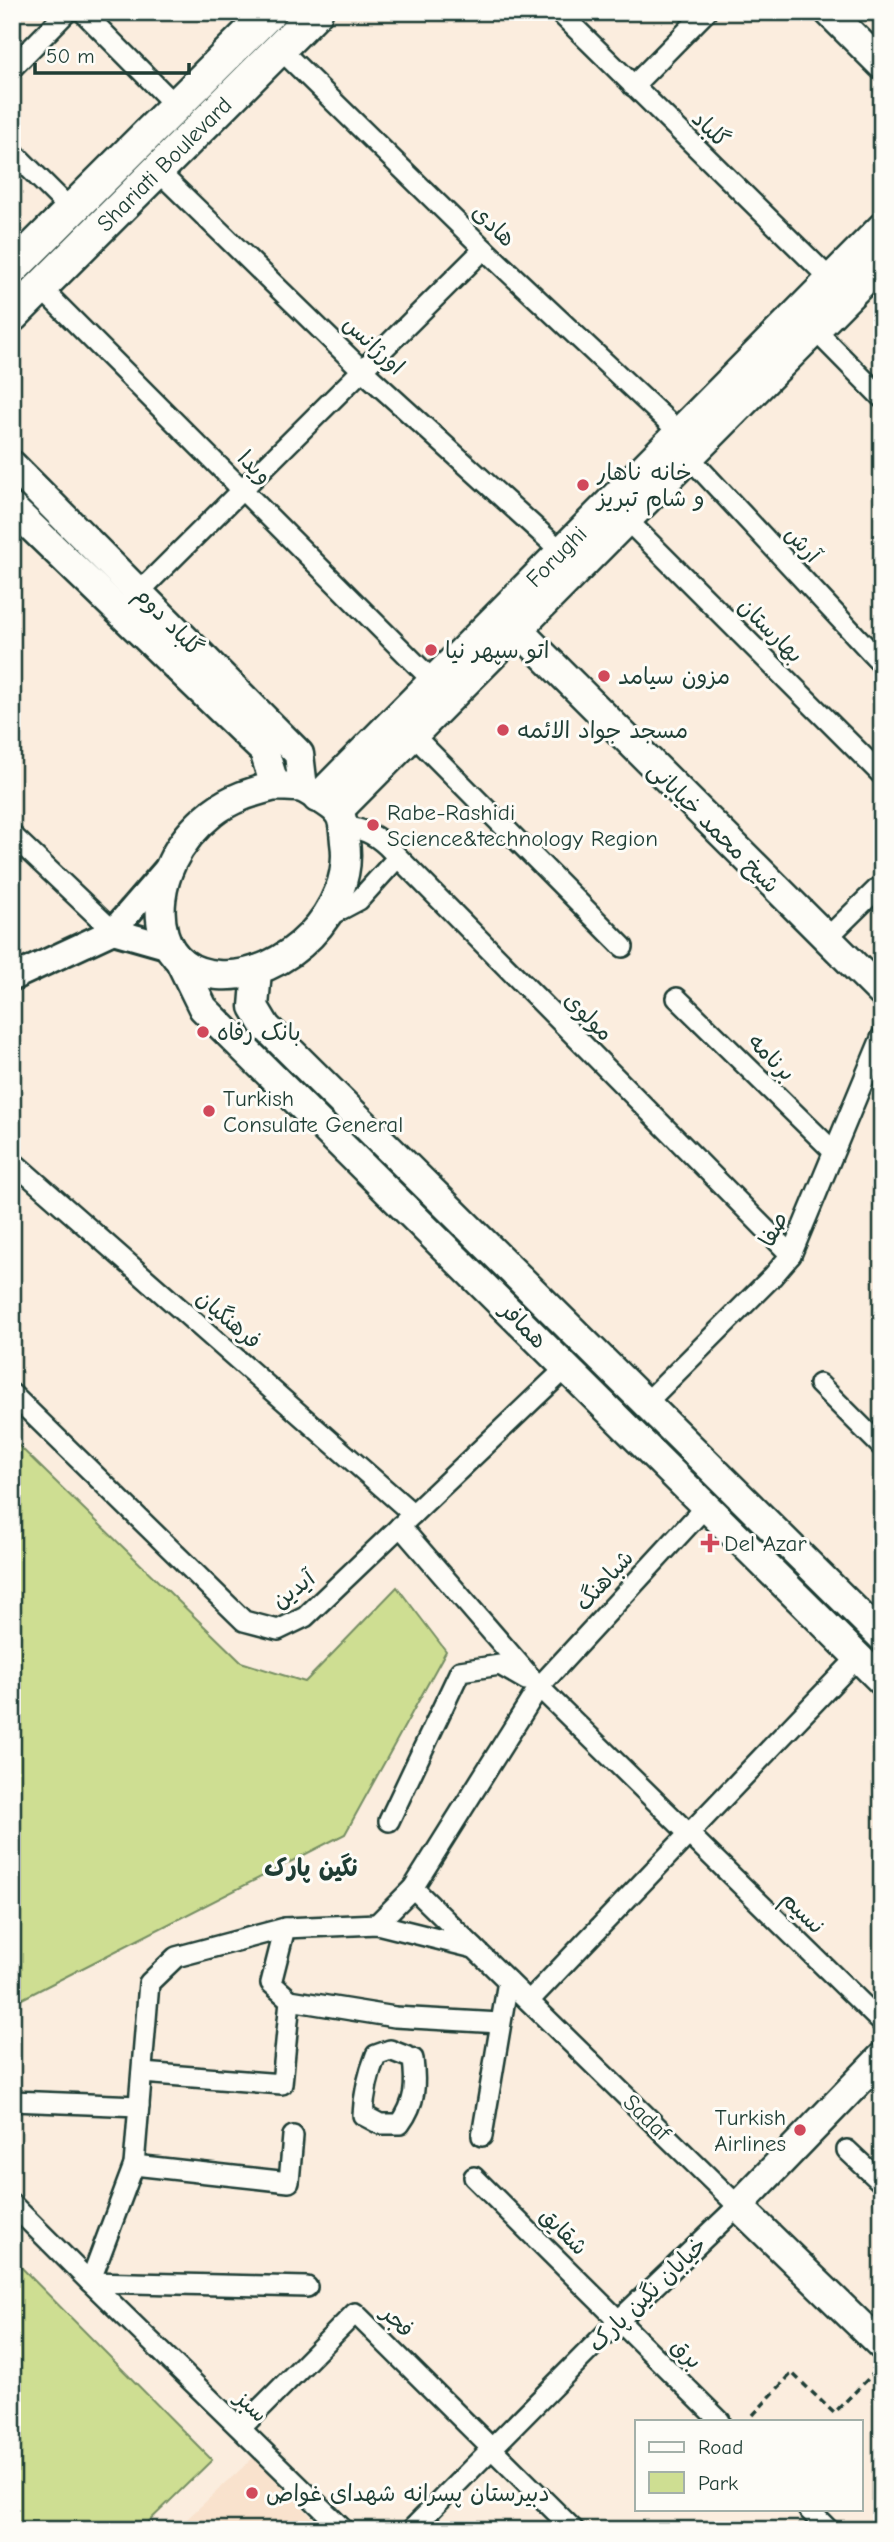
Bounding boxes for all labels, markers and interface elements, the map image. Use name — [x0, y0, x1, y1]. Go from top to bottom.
scale bar — [35, 32, 189, 76]
text: 50 m — [46, 44, 95, 68]
street label: Shariati Boulevard — [92, 91, 237, 237]
street label: گلباد — [686, 105, 735, 154]
street label: هادی — [466, 198, 521, 252]
street label: اورژانس — [337, 310, 410, 381]
street label: ویدا — [232, 445, 277, 490]
place label: خانه ناهار و شام تبریز — [595, 459, 705, 516]
marker: خانه ناهار و شام تبریز — [575, 477, 591, 493]
street label: آرش — [779, 520, 827, 569]
street label: Forughi — [521, 521, 592, 593]
street label: گلباد دوم — [126, 581, 208, 665]
street label: بهارستان — [733, 592, 809, 668]
place label: اتو سپهر نیا — [445, 637, 549, 665]
marker: اتو سپهر نیا — [423, 642, 439, 658]
place label: مزون سیامد — [618, 663, 730, 690]
marker: مزون سیامد — [596, 668, 612, 684]
place label: مسجد جواد الائمه — [517, 717, 688, 744]
marker: مسجد جواد الائمه — [495, 722, 511, 738]
street label: شیخ محمد خیابانی — [641, 756, 785, 900]
place label: Rabe-Rashidi Science&technology Region — [387, 799, 658, 852]
marker: Rabe-Rashidi Science&technology Region — [365, 817, 381, 833]
street label: مولوی — [558, 986, 619, 1047]
place label: بانک رفاه — [217, 1019, 301, 1046]
marker: بانک رفاه — [195, 1024, 211, 1040]
street label: برنامه — [742, 1028, 801, 1087]
place label: Turkish Consulate General — [223, 1085, 403, 1138]
marker: Turkish Consulate General — [201, 1103, 217, 1119]
street label: صفا — [753, 1207, 794, 1251]
street label: فرهنگیان — [191, 1284, 267, 1355]
street label: همافر — [493, 1295, 553, 1354]
place label: Del Azar — [724, 1530, 807, 1557]
marker: Del Azar — [702, 1535, 718, 1551]
street label: شباهنگ — [570, 1544, 639, 1616]
street label: آیدین — [267, 1564, 321, 1614]
district label: نگین پارک — [264, 1853, 358, 1883]
street label: نسیم — [772, 1885, 830, 1942]
street label: Sadaf — [617, 2089, 677, 2147]
place label: Turkish Airlines — [714, 2104, 786, 2157]
marker: Turkish Airlines — [792, 2122, 808, 2138]
street label: شقایق — [534, 2202, 593, 2261]
street label: خیابان نگین پارک — [583, 2231, 713, 2358]
street label: فجر — [375, 2298, 419, 2343]
street label: برق — [665, 2332, 708, 2375]
street label: سبز — [229, 2383, 273, 2428]
legend — [635, 2420, 862, 2510]
text: Road — [698, 2435, 743, 2459]
text: Park — [698, 2471, 738, 2495]
place label: دبیرستان پسرانه شهدای غواص — [266, 2480, 550, 2508]
marker: دبیرستان پسرانه شهدای غواص — [244, 2485, 260, 2501]

